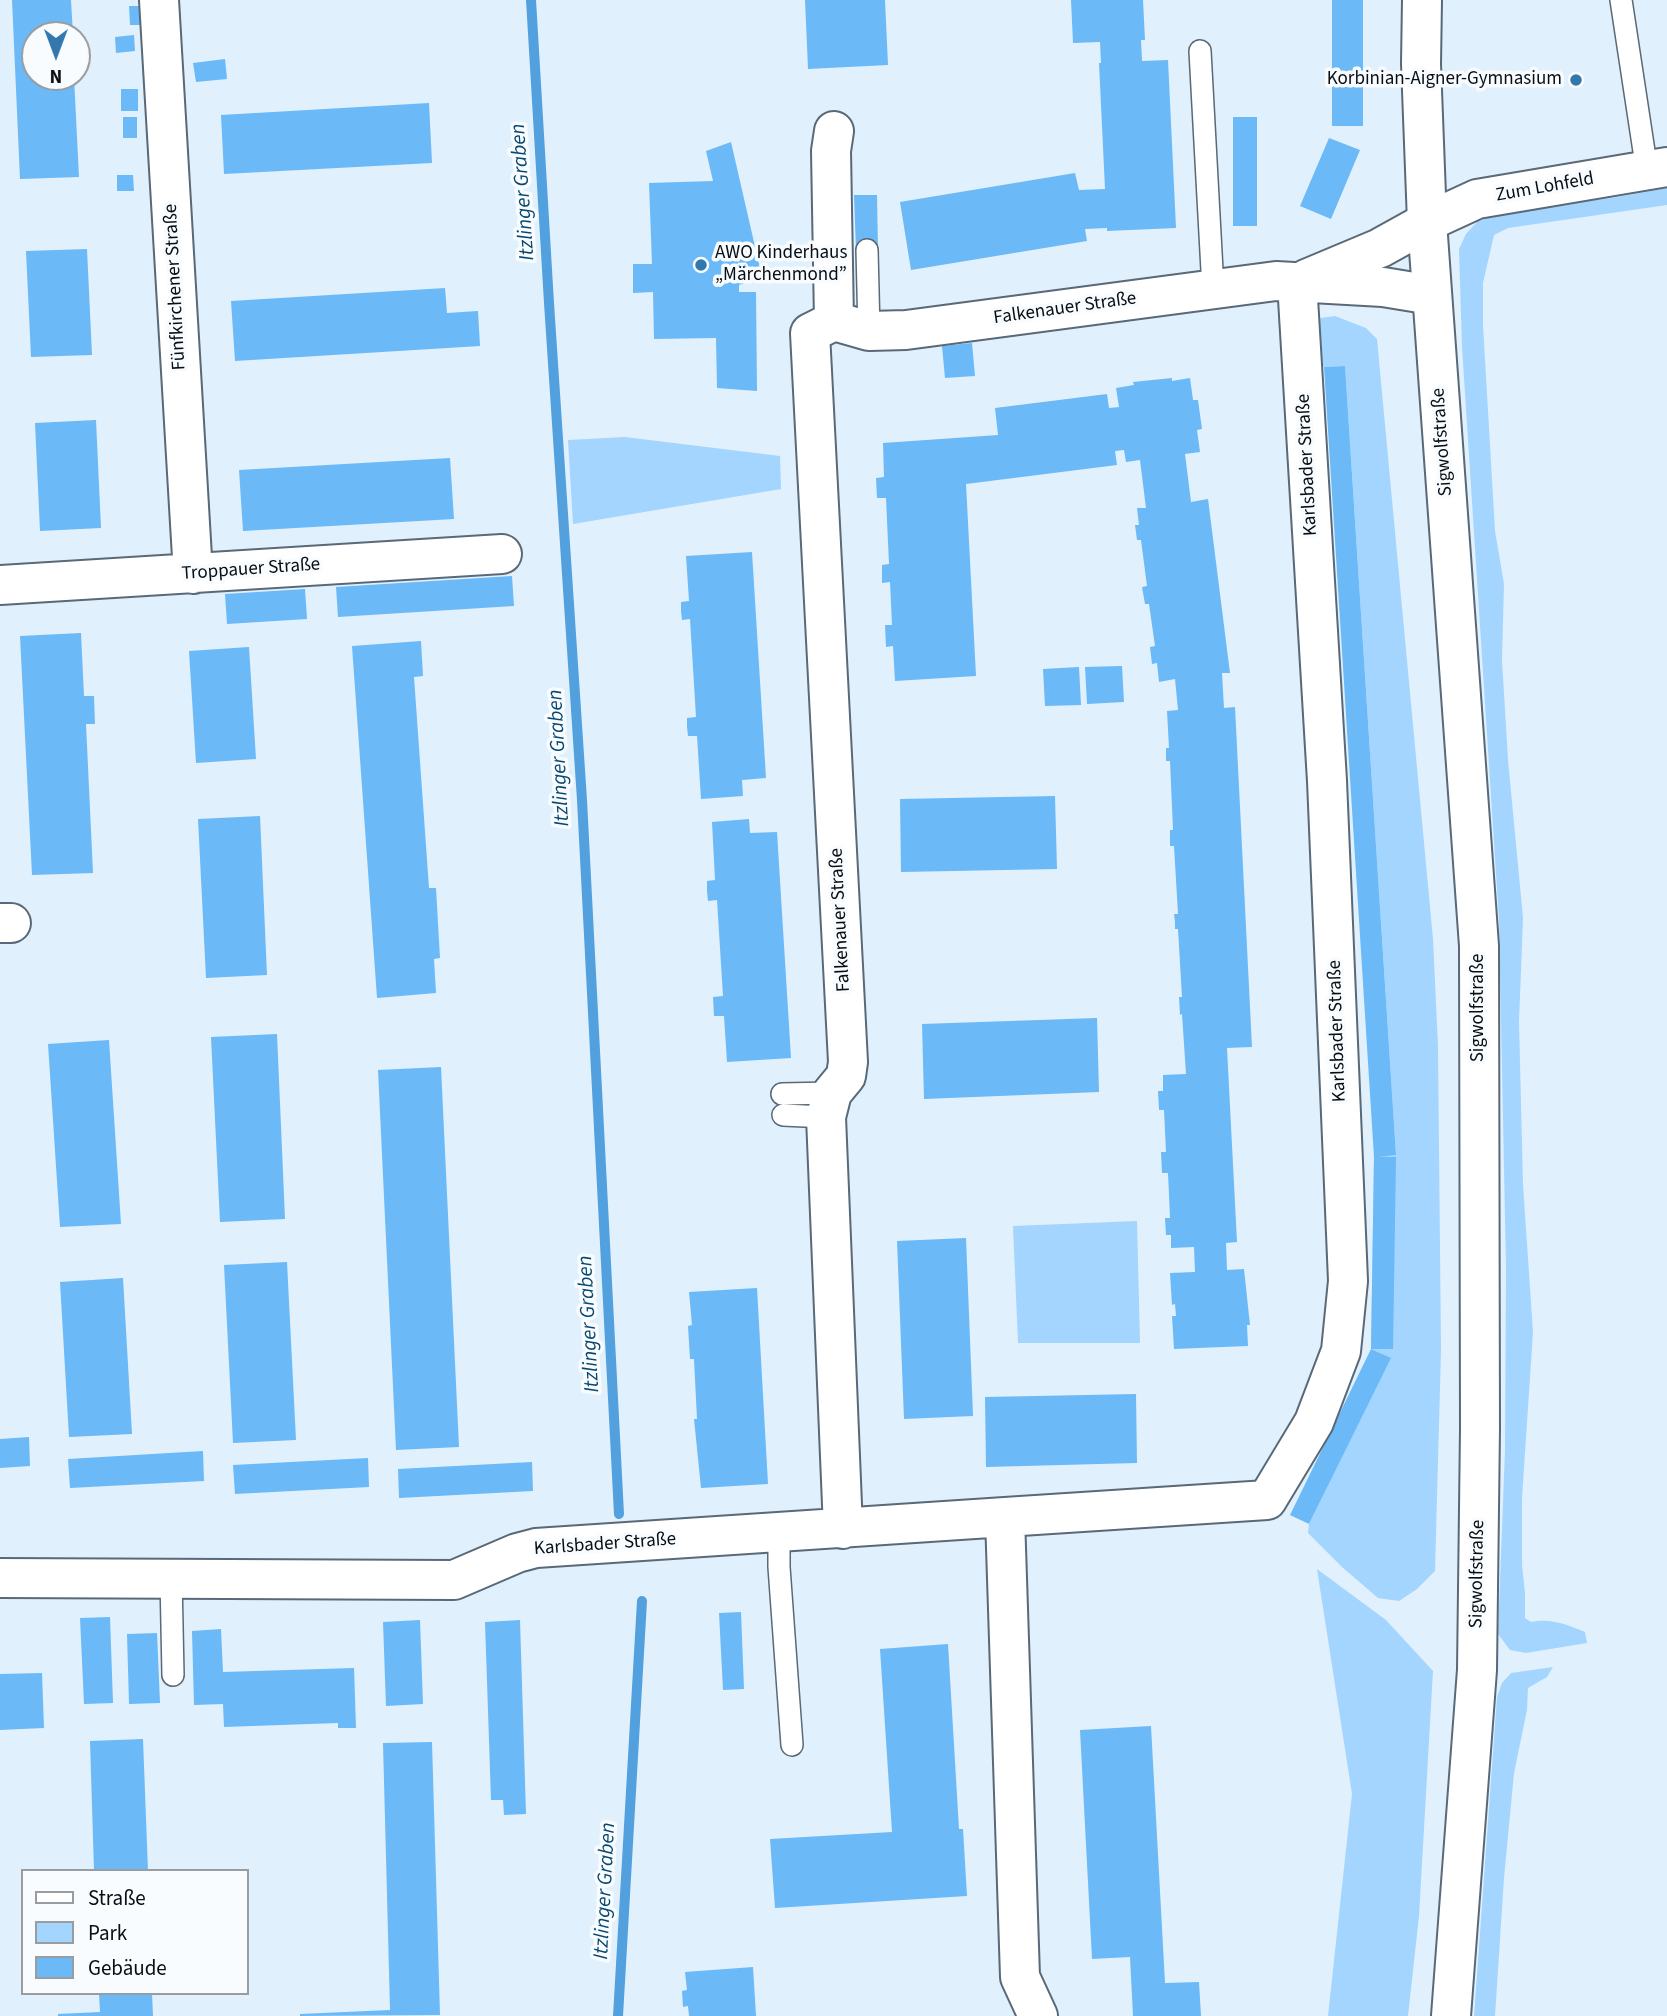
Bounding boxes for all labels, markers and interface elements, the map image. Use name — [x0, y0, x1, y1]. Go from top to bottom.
north arrow — [21, 21, 91, 91]
text: N — [50, 62, 62, 89]
place label: Korbinian-Aigner-Gymnasium — [1327, 69, 1562, 91]
marker: Korbinian-Aigner-Gymnasium — [1568, 72, 1584, 88]
water label: Itzlinger Graben — [507, 123, 541, 261]
street label: Zum Lohfeld — [1494, 168, 1596, 208]
street label: Fünfkirchener Straße — [160, 203, 192, 371]
place label: AWO Kinderhaus „Märchenmond” — [715, 243, 847, 287]
marker: AWO Kinderhaus „Märchenmond” — [693, 257, 709, 273]
street label: Falkenauer Straße — [992, 288, 1138, 330]
street label: Sigwolfstraße — [1428, 387, 1458, 497]
street label: Karlsbader Straße — [1293, 393, 1323, 537]
street label: Troppauer Straße — [181, 554, 321, 586]
water label: Itzlinger Graben — [544, 689, 576, 827]
street label: Falkenauer Straße — [826, 848, 856, 992]
street label: Sigwolfstraße — [1468, 954, 1490, 1062]
street label: Karlsbader Straße — [1324, 959, 1352, 1103]
water label: Itzlinger Graben — [574, 1255, 606, 1393]
street label: Sigwolfstraße — [1466, 1519, 1490, 1629]
street label: Karlsbader Straße — [533, 1529, 677, 1561]
water label: Itzlinger Graben — [590, 1822, 622, 1960]
legend — [21, 1869, 248, 1995]
text: Straße — [88, 1883, 146, 1913]
text: Park — [88, 1918, 127, 1948]
text: Gebäude — [88, 1953, 167, 1983]

